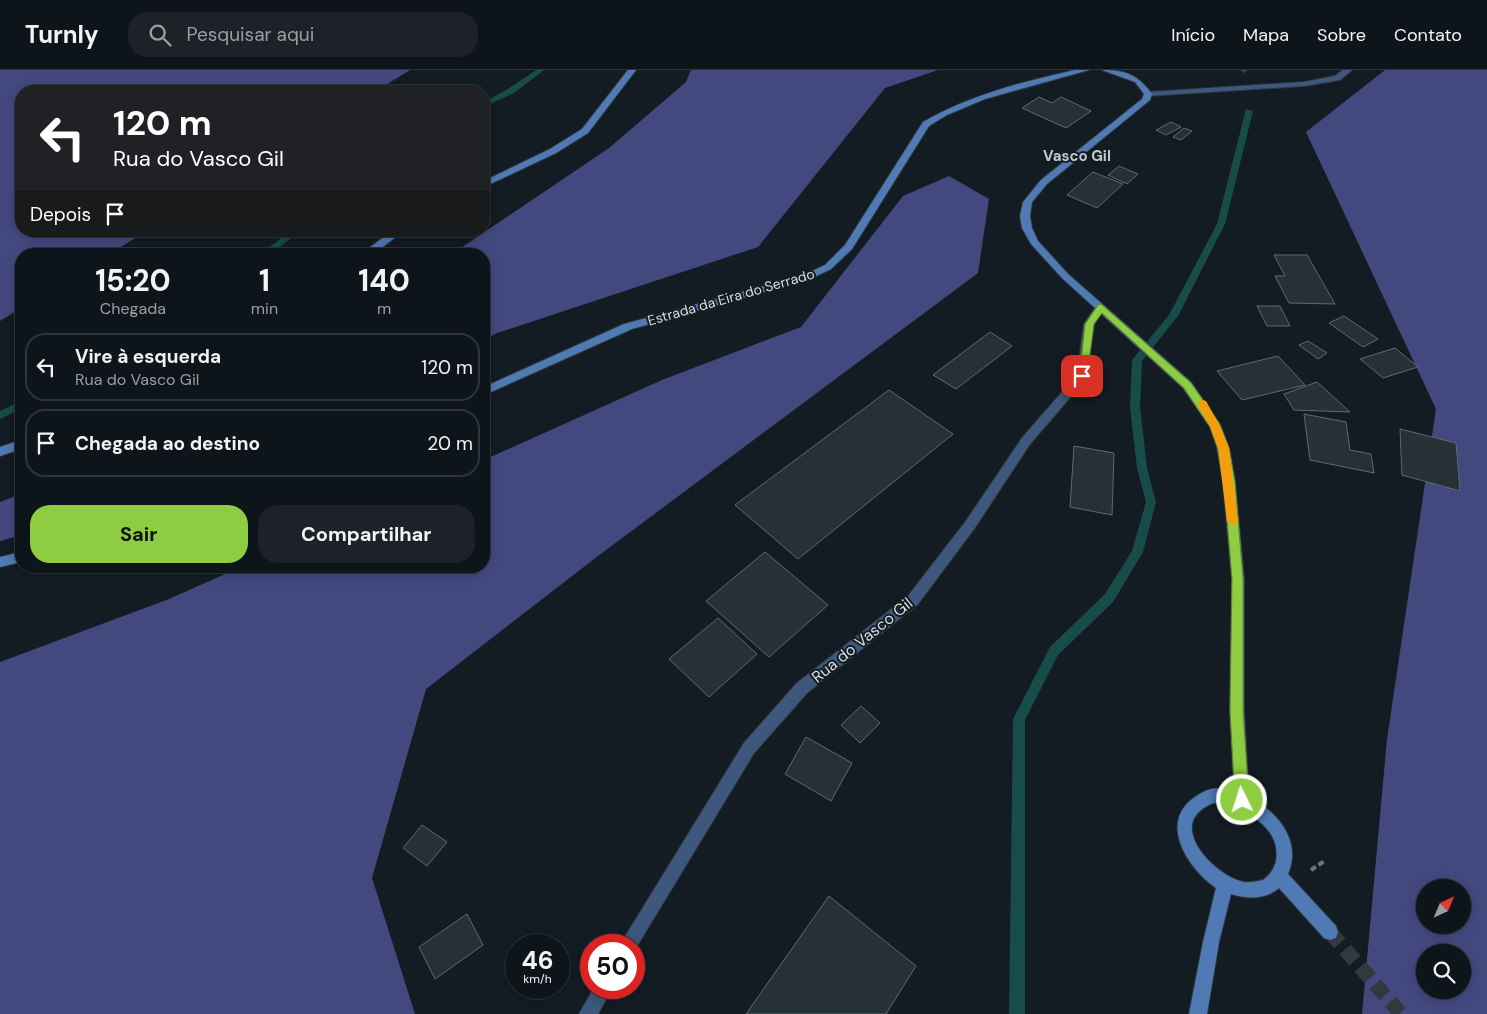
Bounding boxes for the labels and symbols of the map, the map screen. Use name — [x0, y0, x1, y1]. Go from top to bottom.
district label: Vasco Gil — [1043, 146, 1111, 166]
street label: Estrada da Eira do Serrado — [645, 265, 817, 329]
pin — [1061, 355, 1103, 397]
street label: Rua do Vasco Gil — [807, 593, 917, 687]
position arrow — [1215, 773, 1267, 825]
north arrow — [1416, 879, 1471, 934]
speed limit sign: 50 — [580, 934, 645, 999]

